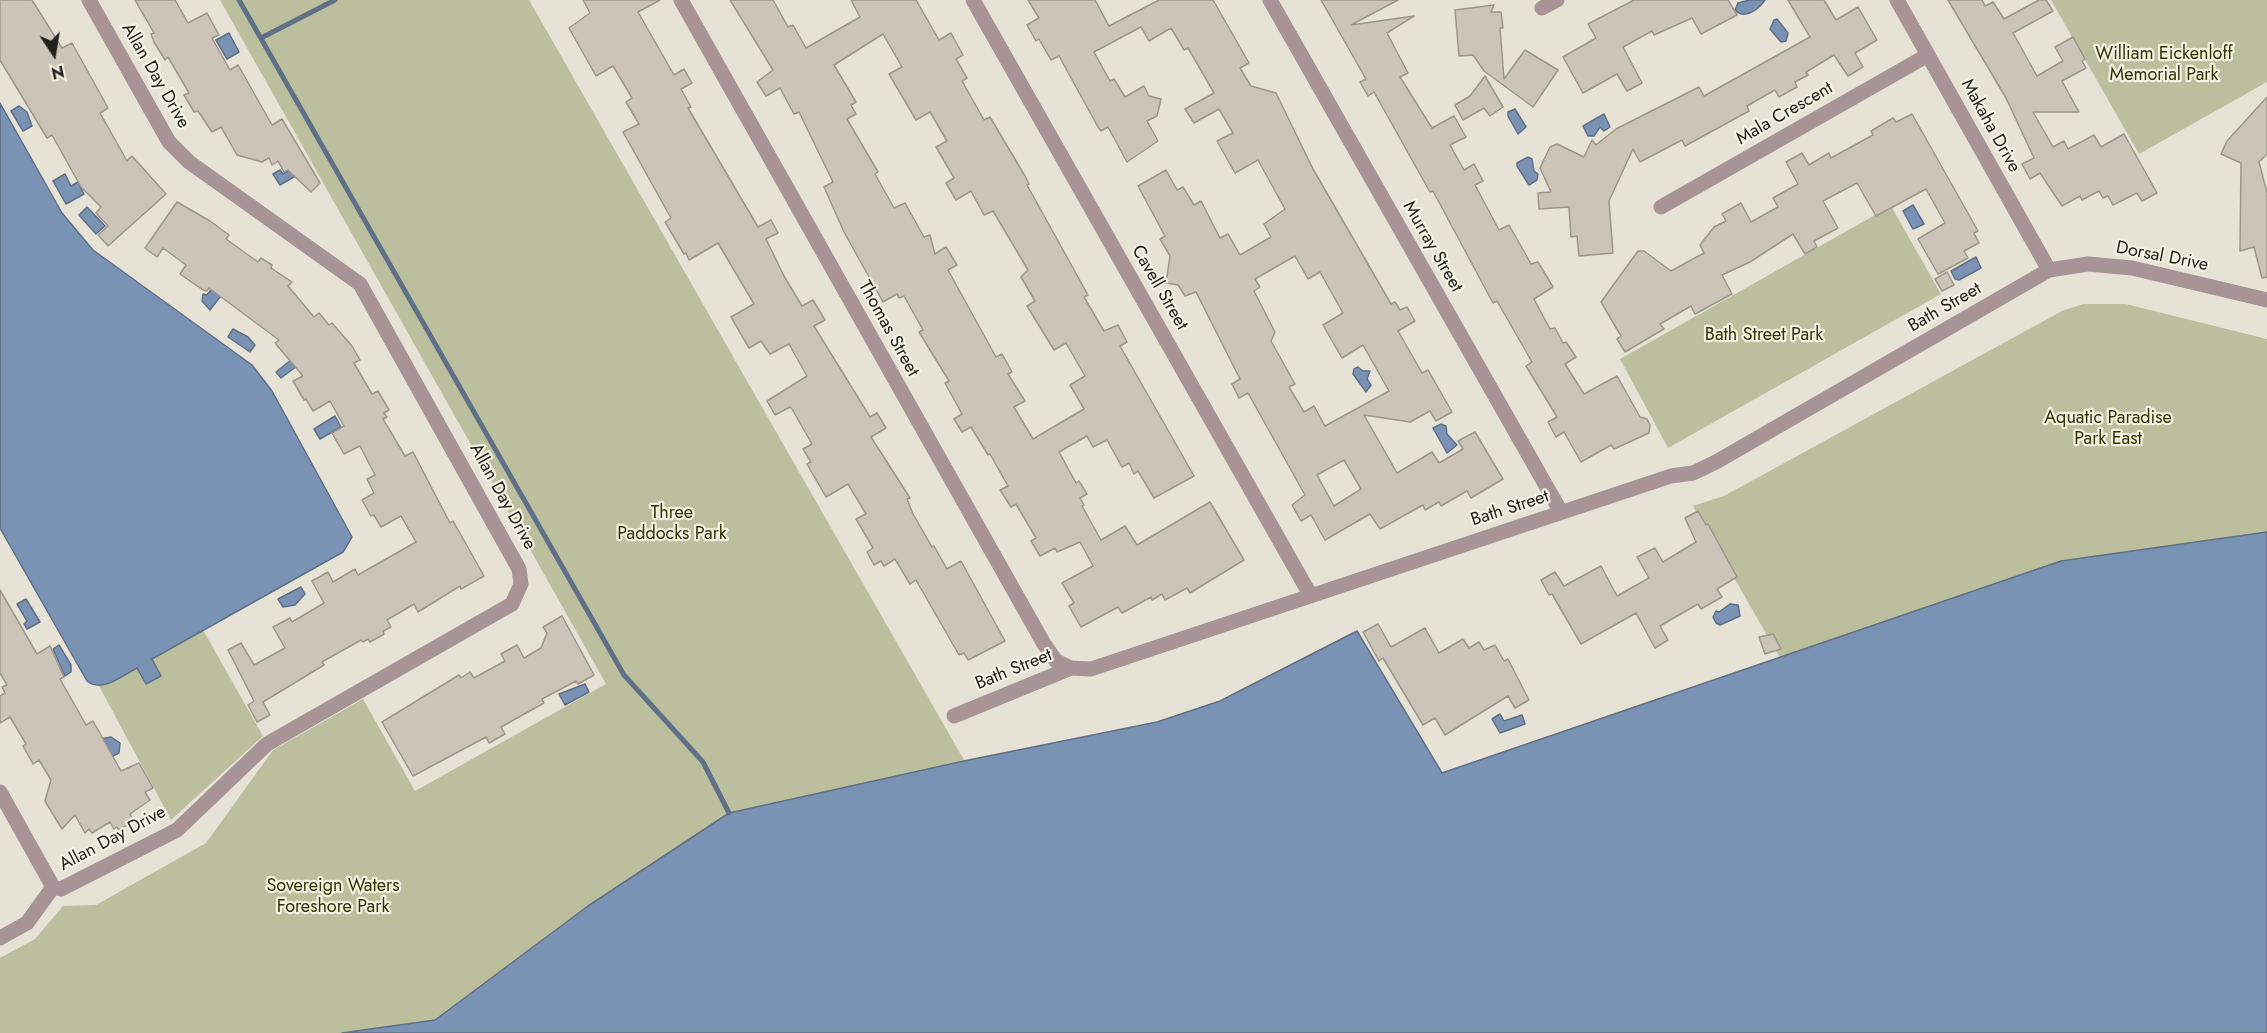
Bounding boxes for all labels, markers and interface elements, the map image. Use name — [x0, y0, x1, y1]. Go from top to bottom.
street label: Allan Day Drive — [116, 20, 194, 132]
north arrow — [24, 24, 84, 84]
park label: William Eickenloff Memorial Park — [2095, 44, 2233, 86]
text: N — [49, 60, 66, 85]
street label: Makaha Drive — [1956, 76, 2024, 176]
street label: Mala Crescent — [1733, 78, 1837, 150]
street label: Murray Street — [1397, 198, 1467, 296]
street label: Dorsal Drive — [2114, 237, 2210, 277]
street label: Cavell Street — [1126, 242, 1192, 334]
street label: Thomas Street — [853, 277, 923, 381]
street label: Bath Street — [1905, 278, 1985, 338]
park label: Bath Street Park — [1705, 325, 1823, 347]
park label: Aquatic Paradise Park East — [2044, 408, 2172, 450]
street label: Allan Day Drive — [464, 440, 540, 554]
street label: Bath Street — [1468, 486, 1552, 532]
park label: Three Paddocks Park — [617, 503, 727, 546]
street label: Bath Street — [972, 645, 1056, 695]
street label: Allan Day Drive — [56, 802, 170, 876]
park label: Sovereign Waters Foreshore Park — [266, 876, 400, 918]

